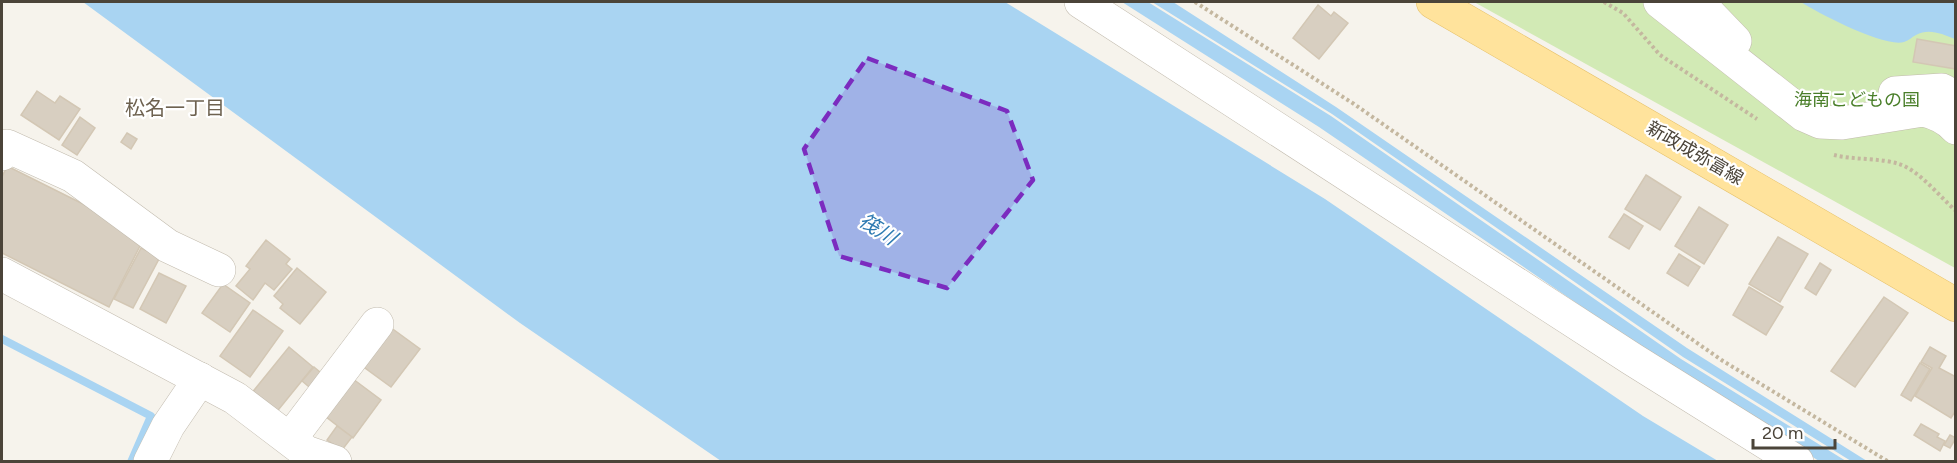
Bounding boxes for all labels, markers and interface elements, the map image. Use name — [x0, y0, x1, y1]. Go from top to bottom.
park label: 海南こどもの国 — [1794, 89, 1920, 111]
district label: 松名一丁目 — [125, 96, 225, 120]
street label: 新政成弥富線 — [1643, 116, 1747, 190]
water label: 筏川 — [855, 208, 903, 251]
scale bar — [1753, 412, 1836, 450]
text: 20 m — [1762, 422, 1803, 444]

